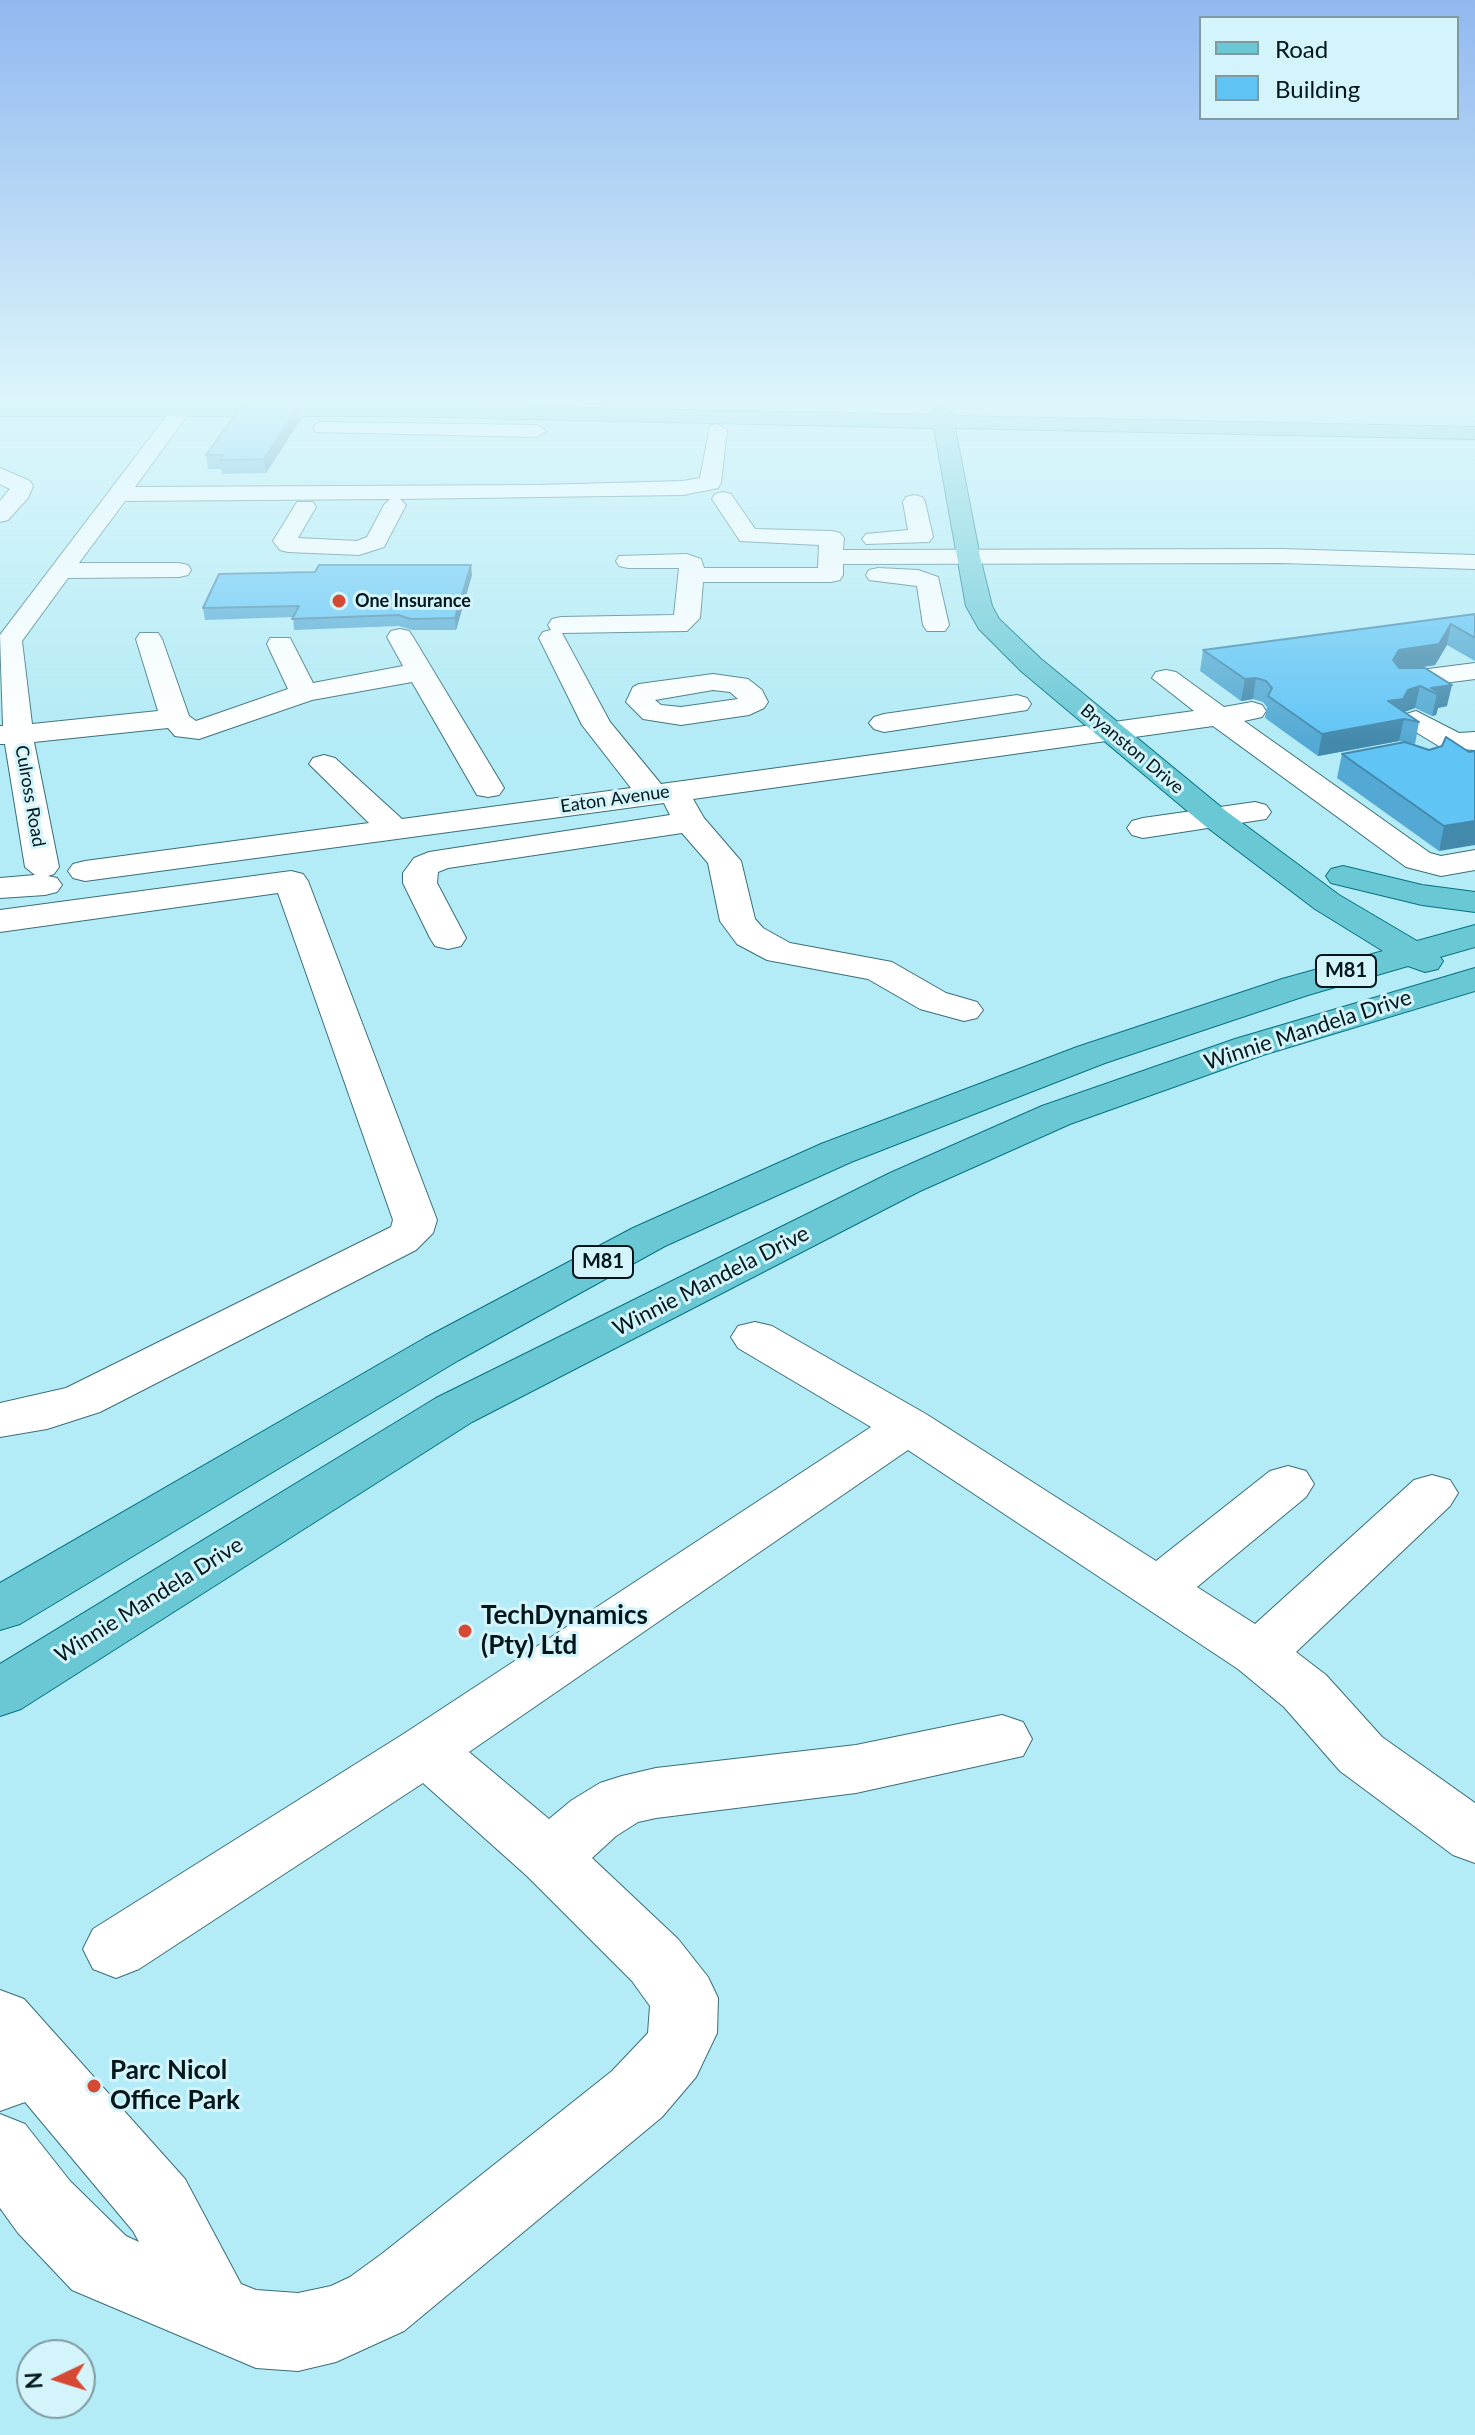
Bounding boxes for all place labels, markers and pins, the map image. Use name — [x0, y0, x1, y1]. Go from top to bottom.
place label: One Insurance — [355, 590, 471, 612]
marker: One Insurance — [330, 592, 348, 610]
place label: TechDynamics (Pty) Ltd — [481, 1600, 648, 1662]
marker: TechDynamics (Pty) Ltd — [456, 1622, 474, 1640]
place label: Parc Nicol Office Park — [110, 2055, 240, 2116]
marker: Parc Nicol Office Park — [85, 2077, 103, 2095]

